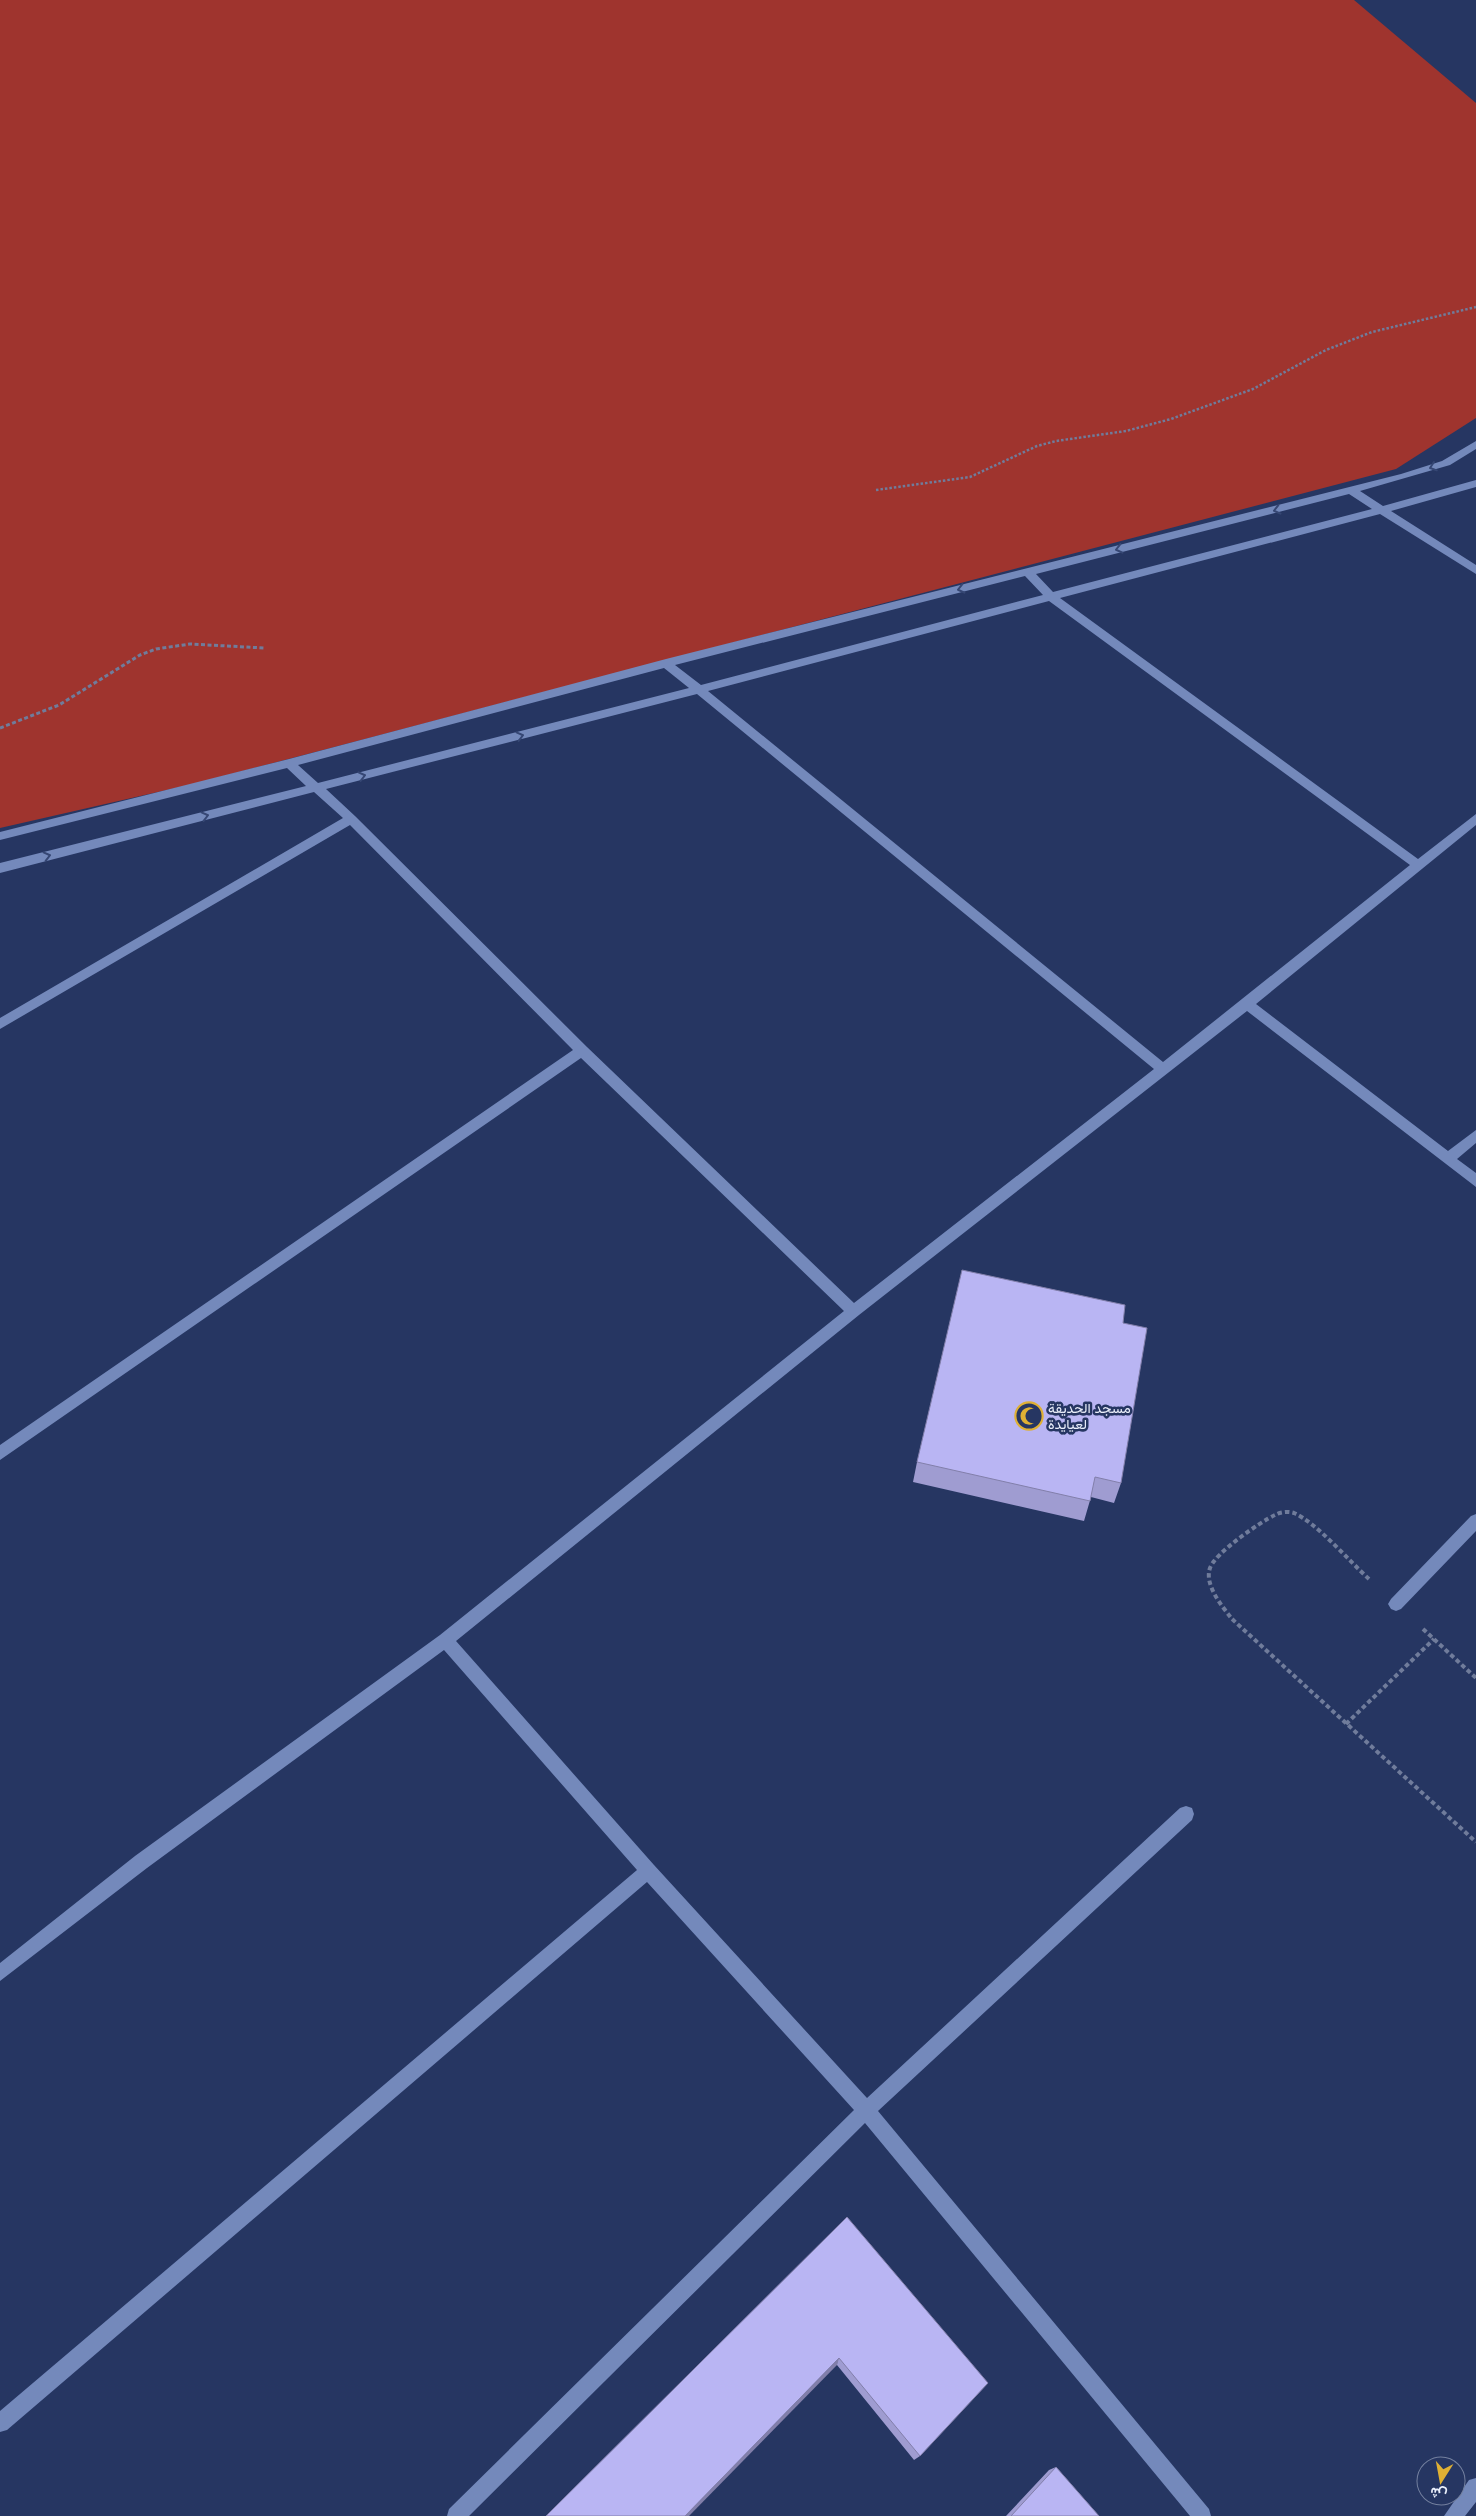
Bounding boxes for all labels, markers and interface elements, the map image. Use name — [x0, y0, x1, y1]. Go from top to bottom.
one-way arrow — [1430, 462, 1438, 472]
one-way arrow — [1272, 504, 1281, 515]
one-way arrow — [1116, 544, 1124, 554]
one-way arrow — [957, 583, 966, 594]
one-way arrow — [515, 731, 524, 742]
one-way arrow — [358, 772, 366, 782]
one-way arrow — [200, 812, 208, 822]
one-way arrow — [43, 851, 52, 862]
place label: مسجد الحديقة لعيايدة — [1048, 1399, 1131, 1434]
mosque icon: مسجد الحديقة لعيايدة — [1014, 1401, 1044, 1431]
north arrow — [1416, 2456, 1466, 2506]
text: ش — [1428, 2482, 1449, 2504]

